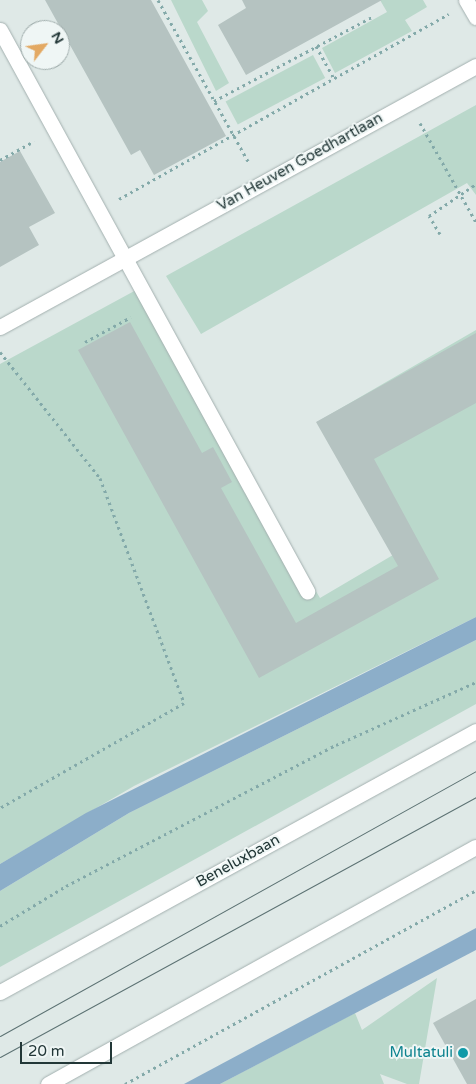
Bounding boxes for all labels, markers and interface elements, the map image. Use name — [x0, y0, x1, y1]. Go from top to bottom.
north arrow — [20, 20, 70, 70]
text: N — [47, 29, 68, 47]
street label: Van Heuven Goedhartlaan — [214, 109, 386, 215]
street label: Beneluxbaan — [193, 831, 283, 891]
scale bar — [22, 1032, 115, 1064]
text: 20 m — [28, 1042, 65, 1060]
place label: Multatuli — [390, 1044, 453, 1062]
marker: Multatuli — [457, 1047, 469, 1059]

